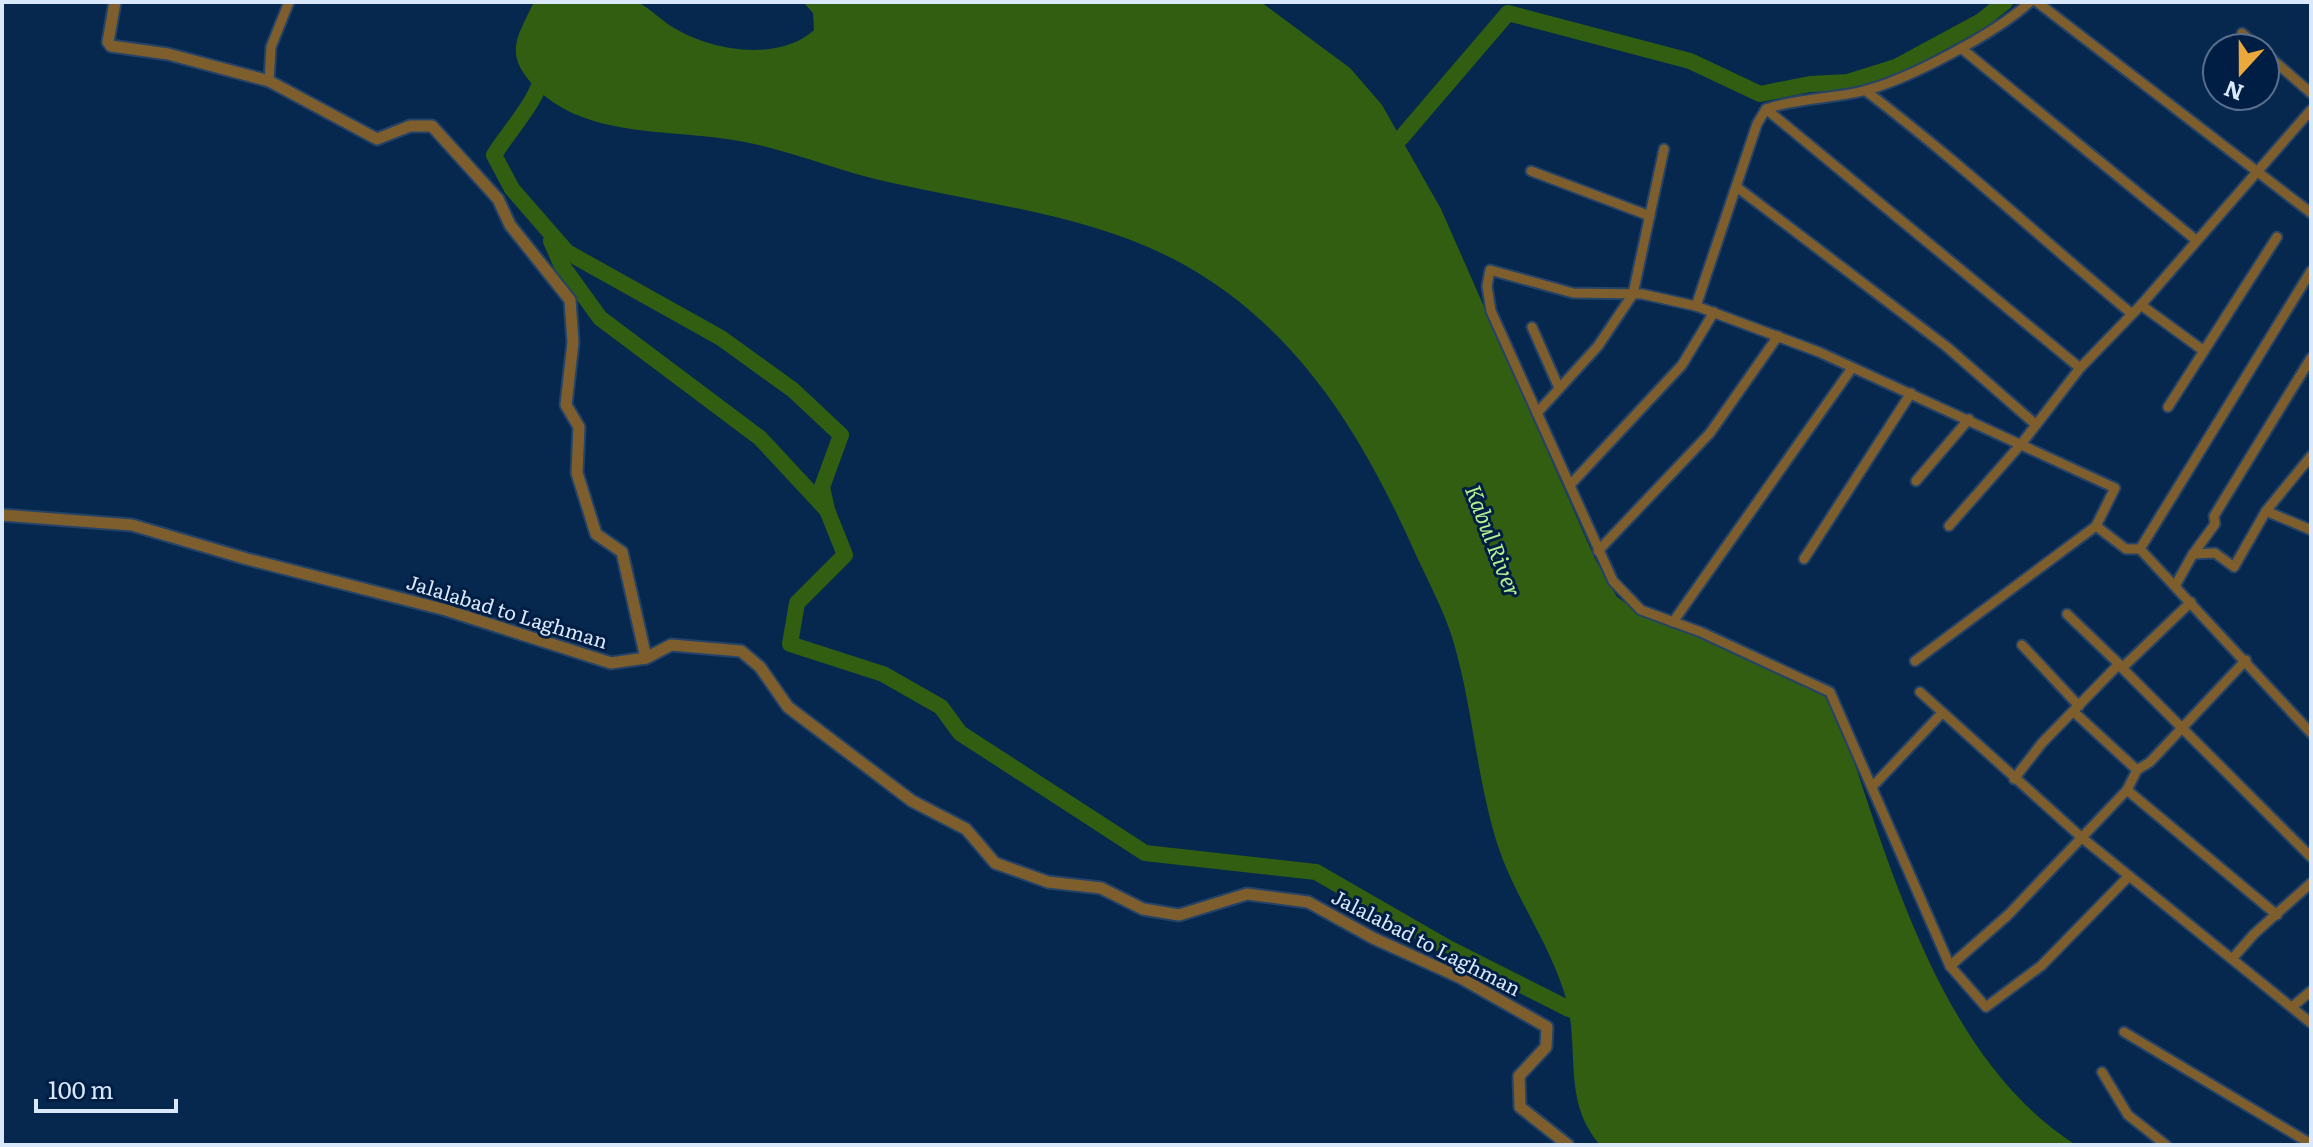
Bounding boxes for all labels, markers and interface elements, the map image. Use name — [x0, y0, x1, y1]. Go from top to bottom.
north arrow — [2201, 32, 2281, 112]
text: N — [2219, 73, 2248, 111]
water label: Kabul River — [1458, 480, 1531, 601]
street label: Jalalabad to Laghman — [403, 565, 612, 655]
street label: Jalalabad to Laghman — [1327, 880, 1527, 1002]
scale bar — [36, 1063, 176, 1113]
text: 100 m — [48, 1071, 114, 1106]

